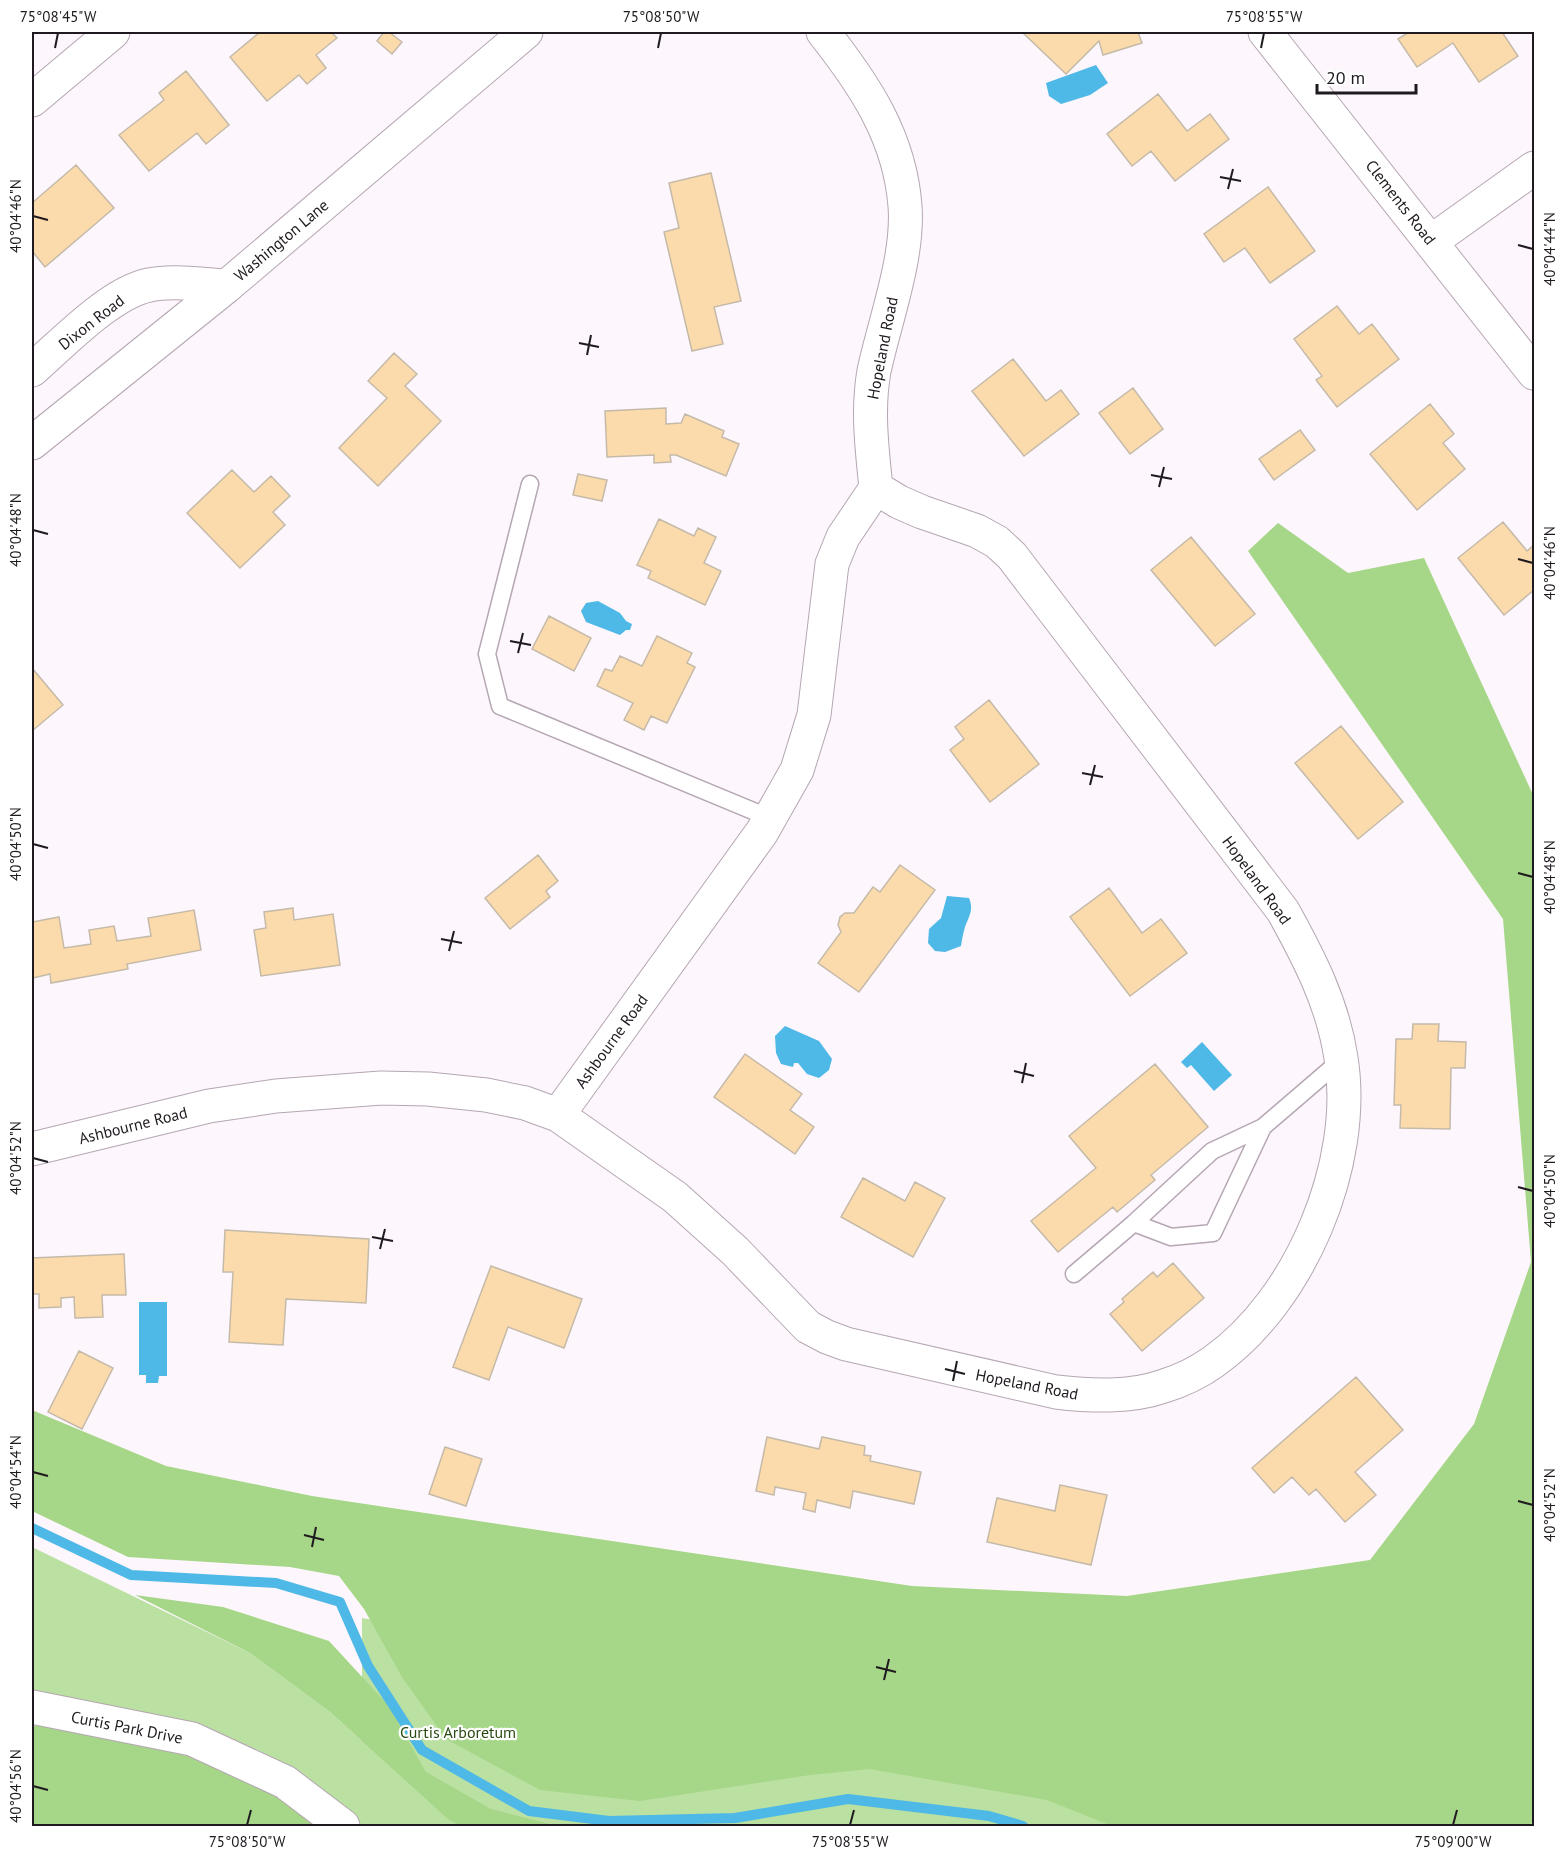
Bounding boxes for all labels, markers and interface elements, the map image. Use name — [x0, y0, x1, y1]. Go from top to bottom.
text: 75°08'45"W — [20, 7, 97, 26]
text: 75°08'50"W — [623, 7, 700, 26]
text: 75°08'55"W — [1226, 7, 1303, 26]
scale bar — [1317, 57, 1416, 95]
text: 20 m — [1326, 66, 1365, 89]
street label: Clements Road — [1362, 156, 1440, 248]
text: 40°04'46"N — [6, 179, 25, 253]
street label: Washington Lane — [230, 195, 332, 285]
text: 40°04'44"N — [1540, 212, 1559, 286]
street label: Dixon Road — [54, 290, 128, 354]
street label: Hopeland Road — [862, 295, 902, 401]
text: 40°04'48"N — [6, 493, 25, 567]
text: 40°04'46"N — [1540, 526, 1559, 600]
text: 40°04'50"N — [6, 807, 25, 881]
street label: Hopeland Road — [1218, 832, 1296, 928]
text: 40°04'48"N — [1540, 840, 1559, 914]
street label: Ashbourne Road — [570, 990, 652, 1092]
street label: Ashbourne Road — [77, 1102, 189, 1148]
text: 40°04'52"N — [6, 1121, 25, 1195]
text: 40°04'50"N — [1540, 1154, 1559, 1228]
street label: Hopeland Road — [974, 1364, 1080, 1404]
text: 40°04'54"N — [6, 1435, 25, 1509]
text: 40°04'52"N — [1540, 1468, 1559, 1542]
street label: Curtis Park Drive — [70, 1706, 184, 1748]
park label: Curtis Arboretum — [400, 1722, 516, 1742]
text: 40°04'56"N — [6, 1749, 25, 1823]
text: 75°08'50"W — [209, 1832, 286, 1851]
text: 75°08'55"W — [812, 1832, 889, 1851]
text: 75°09'00"W — [1415, 1832, 1492, 1851]

